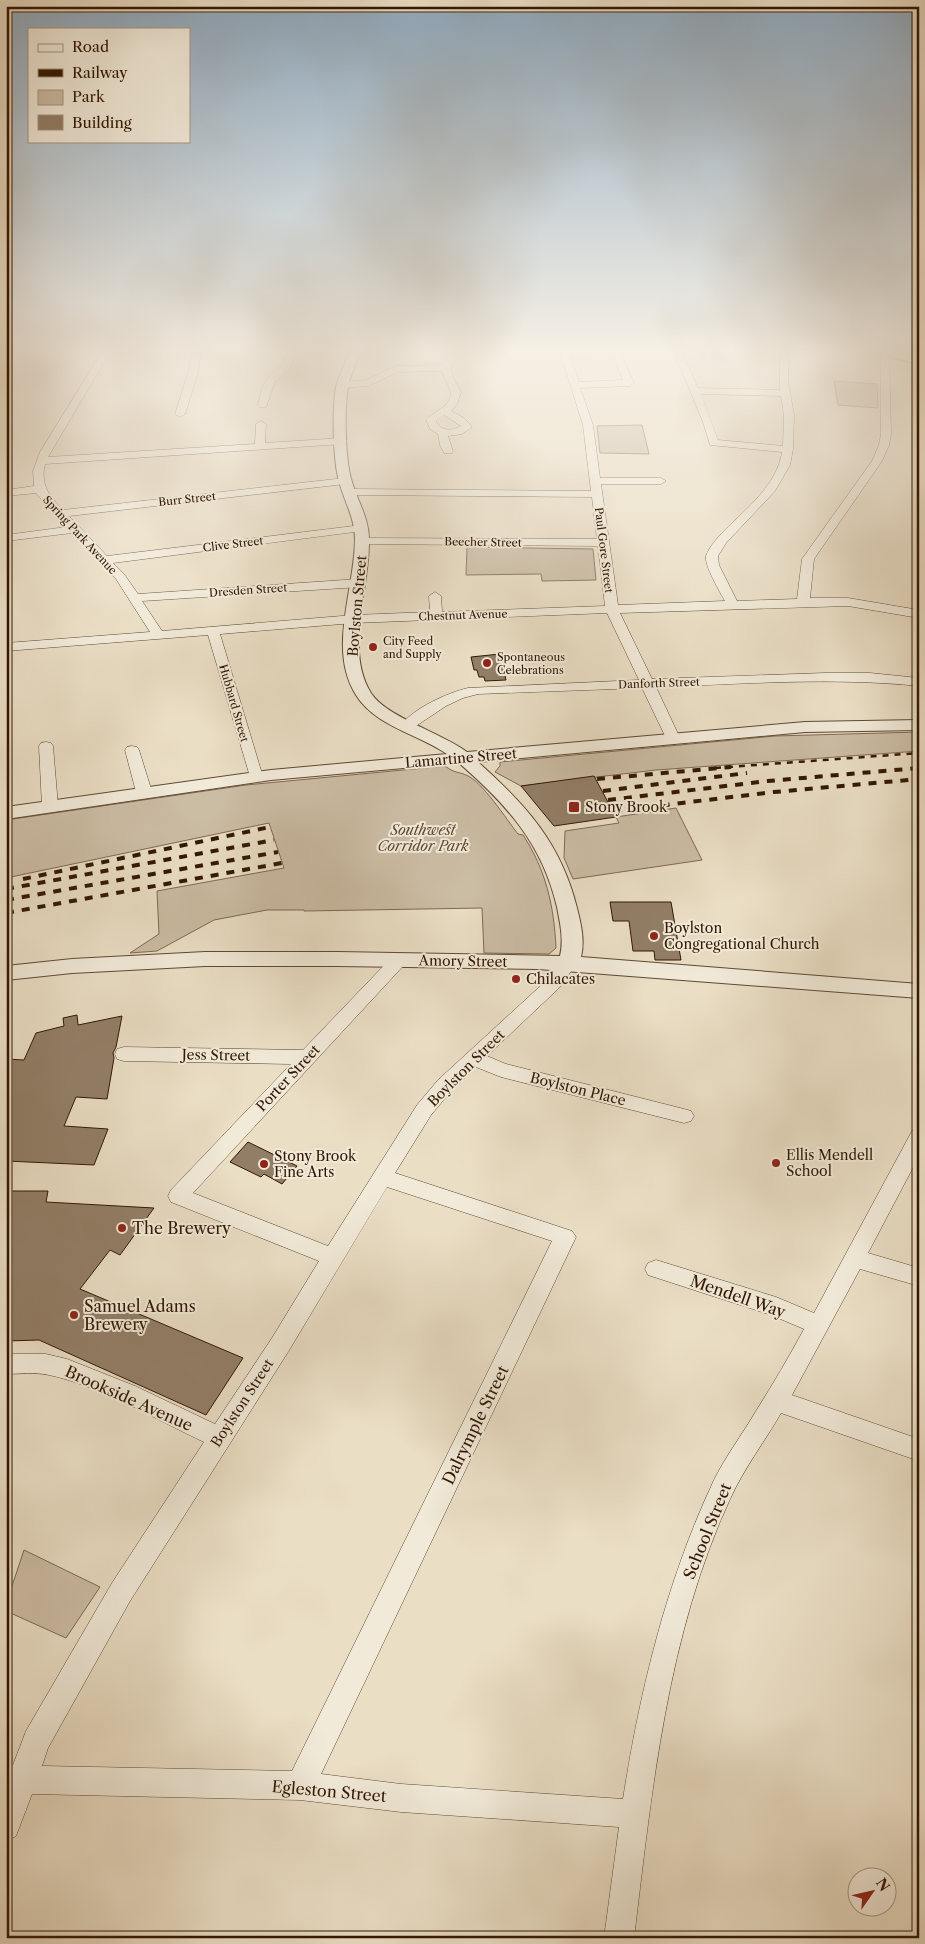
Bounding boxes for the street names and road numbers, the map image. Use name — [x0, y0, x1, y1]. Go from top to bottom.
street label: Burr Street — [158, 489, 216, 509]
street label: Spring Park Avenue — [40, 493, 120, 577]
street label: Paul Gore Street — [592, 506, 616, 594]
street label: Clive Street — [202, 533, 264, 555]
street label: Beecher Street — [444, 534, 522, 550]
street label: Boylston Street — [344, 555, 370, 657]
street label: Dresden Street — [208, 580, 288, 600]
street label: Chestnut Avenue — [418, 606, 508, 624]
street label: Hubbard Street — [216, 662, 252, 744]
street label: Danforth Street — [618, 675, 700, 691]
street label: Lamartine Street — [404, 744, 518, 772]
street label: Amory Street — [418, 951, 508, 971]
street label: Boylston Street — [424, 1026, 508, 1110]
street label: Porter Street — [252, 1041, 324, 1115]
street label: Jess Street — [180, 1045, 250, 1065]
street label: Boylston Place — [528, 1068, 628, 1110]
street label: Mendell Way — [688, 1270, 789, 1322]
street label: Boylston Street — [207, 1355, 277, 1450]
street label: Brookside Avenue — [62, 1361, 196, 1435]
street label: Dalrymple Street — [438, 1362, 513, 1488]
street label: School Street — [679, 1480, 735, 1582]
street label: Egleston Street — [271, 1776, 388, 1806]

